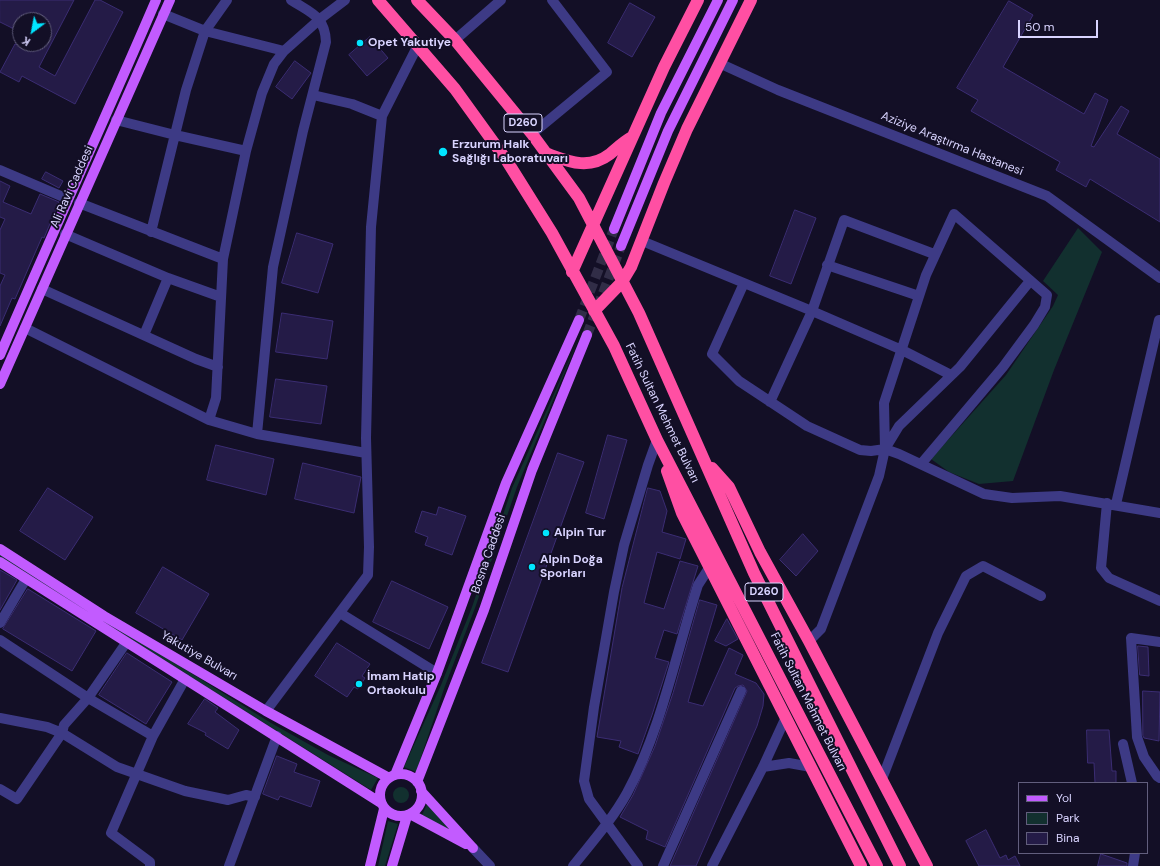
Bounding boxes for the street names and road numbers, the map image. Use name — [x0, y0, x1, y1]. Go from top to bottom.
street label: Aziziye Araştırma Hastanesi — [879, 109, 1025, 179]
road number: D260 — [504, 114, 542, 132]
street label: Ali Ravi Caddesi — [47, 144, 97, 230]
street label: Fatih Sultan Mehmet Bulvarı — [622, 341, 702, 485]
street label: Bosna Caddesi — [469, 512, 509, 596]
road number: D260 — [745, 583, 783, 601]
street label: Yakutiye Bulvarı — [158, 628, 240, 684]
street label: Fatih Sultan Mehmet Bulvarı — [767, 630, 849, 774]

